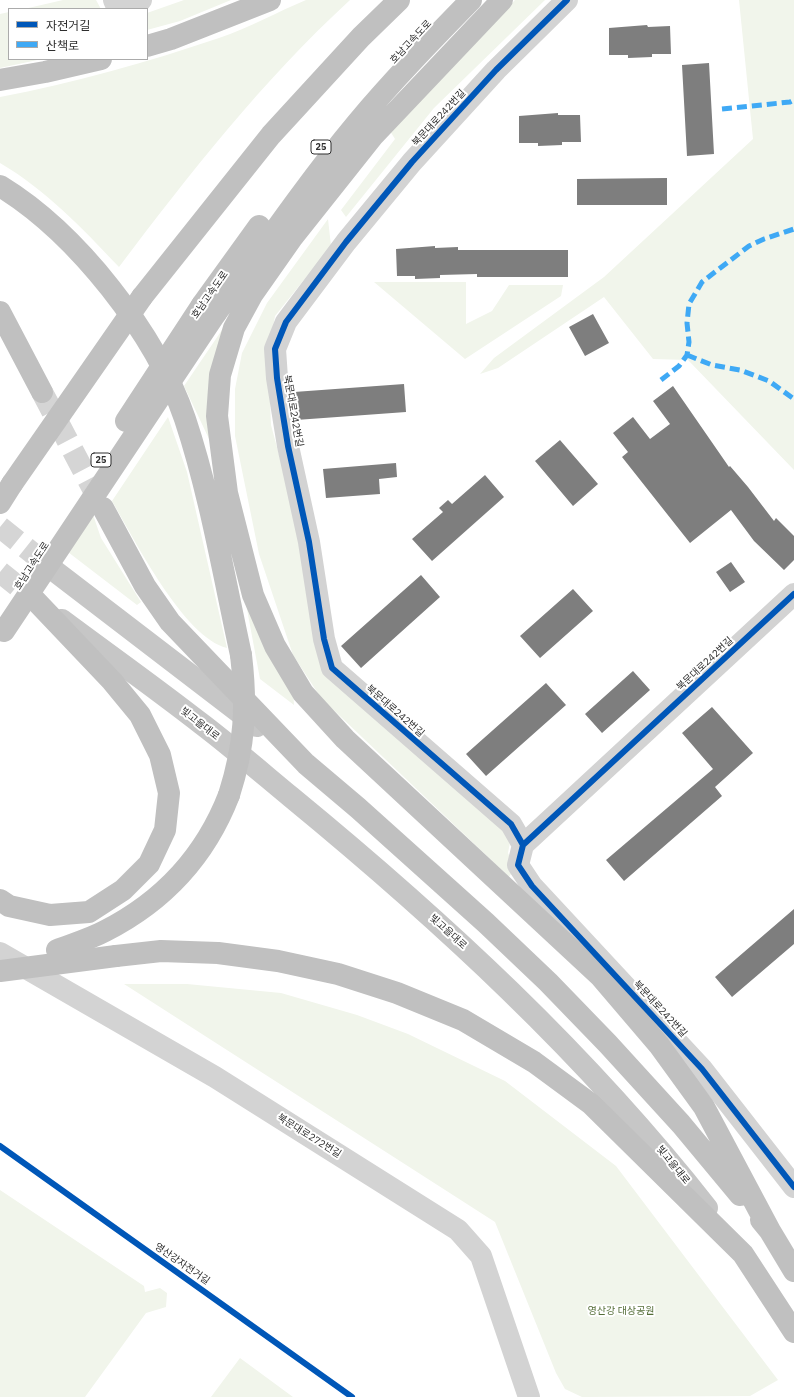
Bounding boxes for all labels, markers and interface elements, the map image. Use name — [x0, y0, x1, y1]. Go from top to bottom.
legend — [8, 8, 148, 60]
text: 자전거길 — [46, 18, 90, 33]
street label: 호남고속도로 — [388, 18, 434, 66]
text: 산책로 — [46, 38, 79, 53]
street label: 북문대로242번길 — [410, 87, 468, 149]
road number: 25 — [311, 140, 331, 154]
street label: 호남고속도로 — [189, 269, 231, 321]
street label: 북문대로242번길 — [281, 374, 305, 448]
road number: 25 — [91, 453, 111, 467]
street label: 호남고속도로 — [12, 540, 52, 592]
street label: 북문대로242번길 — [674, 635, 736, 693]
street label: 북문대로242번길 — [363, 682, 427, 740]
street label: 빛고을대로 — [178, 705, 222, 743]
street label: 빛고을대로 — [427, 912, 469, 952]
street label: 북문대로242번길 — [631, 978, 689, 1040]
street label: 북문대로272번길 — [275, 1112, 343, 1160]
street label: 빛고을대로 — [654, 1143, 692, 1187]
street label: 영산강자전거길 — [152, 1241, 212, 1287]
park label: 영산강 대상공원 — [588, 1305, 654, 1317]

